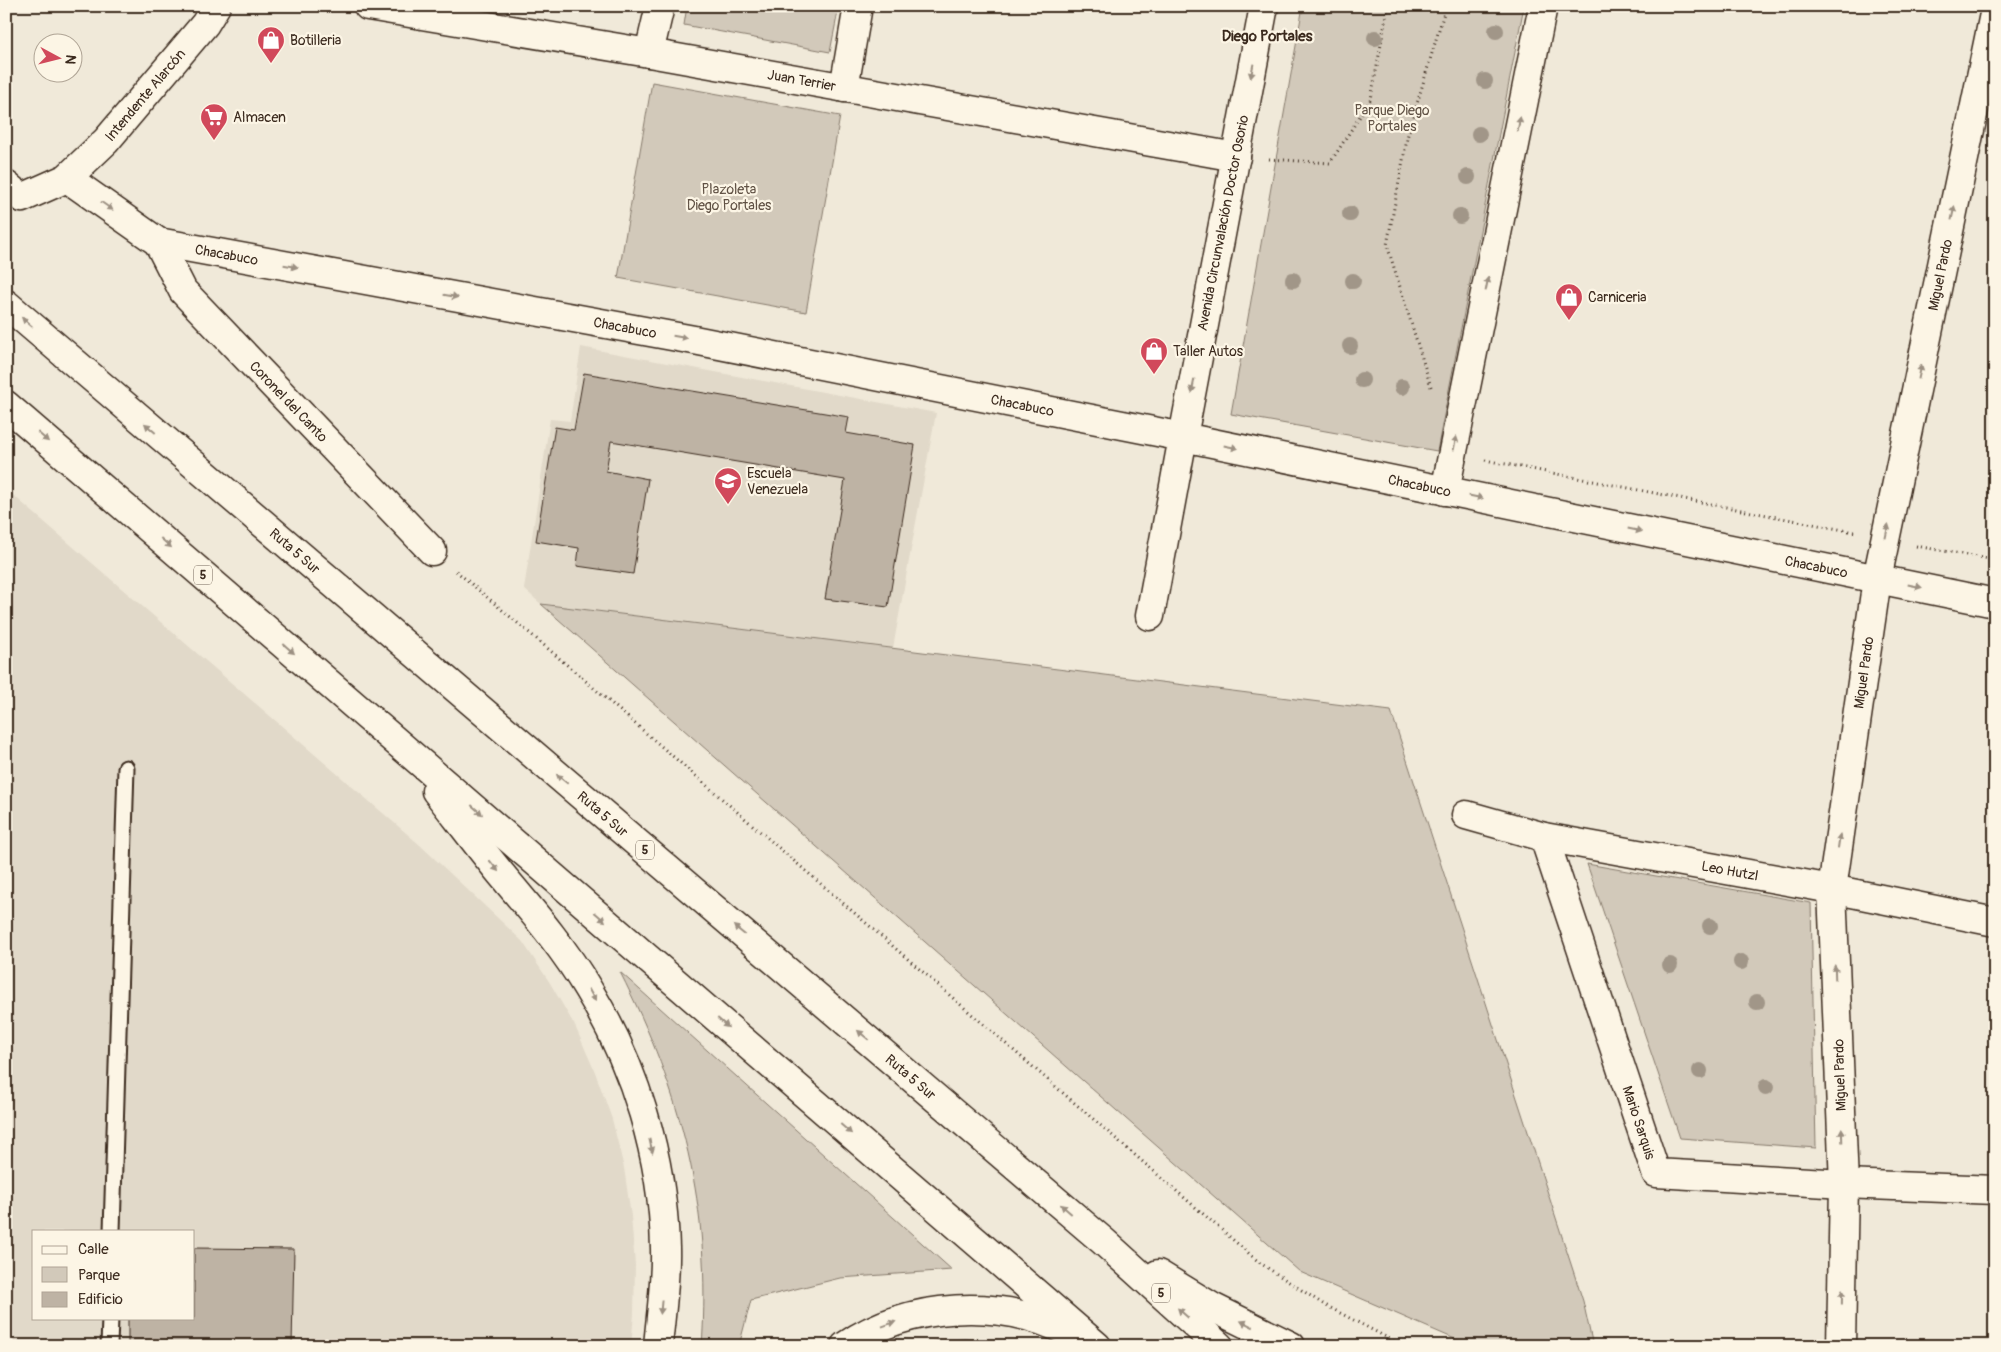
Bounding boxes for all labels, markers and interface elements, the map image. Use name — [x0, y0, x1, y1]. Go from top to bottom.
shop icon: Botilleria — [256, 25, 286, 64]
district label: Diego Portales — [1222, 27, 1313, 46]
north arrow — [32, 32, 82, 82]
place label: Botilleria — [290, 32, 341, 49]
street label: Intendente Alarcón — [101, 45, 189, 145]
text: N — [61, 54, 79, 65]
one-way arrow — [1247, 64, 1255, 80]
street label: Juan Terrier — [766, 66, 837, 94]
supermarket icon: Almacen — [199, 102, 229, 141]
park label: Parque Diego Portales — [1355, 102, 1430, 135]
place label: Almacen — [233, 109, 286, 126]
street label: Avenida Circunvalación Doctor Osorio — [1194, 113, 1252, 332]
one-way arrow — [1516, 116, 1524, 132]
park label: Plazoleta Diego Portales — [687, 181, 772, 214]
one-way arrow — [100, 201, 114, 211]
one-way arrow — [1949, 205, 1957, 221]
street label: Miguel Pardo — [1924, 237, 1956, 312]
street label: Chacabuco — [194, 240, 260, 269]
one-way arrow — [283, 263, 299, 271]
one-way arrow — [1483, 276, 1491, 291]
shop icon: Carniceria — [1554, 282, 1584, 321]
place label: Carniceria — [1588, 289, 1647, 306]
one-way arrow — [443, 292, 459, 300]
street label: Chacabuco — [592, 313, 658, 342]
one-way arrow — [21, 316, 33, 328]
one-way arrow — [672, 334, 688, 342]
shop icon: Taller Autos — [1139, 336, 1169, 375]
place label: Taller Autos — [1173, 343, 1244, 360]
street label: Coronel del Canto — [246, 358, 332, 446]
one-way arrow — [1916, 364, 1924, 380]
one-way arrow — [1189, 378, 1197, 394]
street label: Chacabuco — [989, 391, 1056, 420]
one-way arrow — [144, 422, 156, 434]
one-way arrow — [37, 431, 50, 442]
one-way arrow — [1451, 434, 1459, 450]
one-way arrow — [1224, 443, 1239, 451]
place label: Escuela Venezuela — [747, 465, 808, 498]
school or university icon: Escuela Venezuela — [713, 466, 743, 505]
street label: Chacabuco — [1387, 471, 1453, 500]
one-way arrow — [1469, 493, 1484, 501]
street label: Ruta 5 Sur — [266, 524, 324, 577]
one-way arrow — [1883, 524, 1891, 539]
one-way arrow — [1628, 526, 1644, 534]
one-way arrow — [160, 537, 173, 548]
street label: Chacabuco — [1783, 552, 1850, 581]
road number: 5 — [194, 566, 212, 584]
one-way arrow — [1907, 583, 1923, 591]
street label: Miguel Pardo — [1850, 635, 1877, 710]
one-way arrow — [283, 643, 295, 655]
one-way arrow — [556, 774, 569, 785]
street label: Ruta 5 Sur — [574, 787, 632, 840]
one-way arrow — [470, 805, 483, 816]
one-way arrow — [1835, 832, 1843, 848]
road number: 5 — [636, 840, 654, 860]
street label: Leo Hutzl — [1700, 857, 1760, 884]
one-way arrow — [489, 859, 500, 872]
one-way arrow — [593, 911, 606, 922]
one-way arrow — [733, 925, 745, 936]
one-way arrow — [1831, 964, 1839, 980]
one-way arrow — [588, 988, 596, 1003]
one-way arrow — [716, 1017, 728, 1029]
one-way arrow — [856, 1030, 869, 1041]
street label: Miguel Pardo — [1830, 1038, 1850, 1111]
street label: Ruta 5 Sur — [882, 1051, 940, 1103]
street label: Mario Sarquis — [1619, 1083, 1660, 1162]
one-way arrow — [839, 1123, 851, 1135]
one-way arrow — [1838, 1126, 1846, 1142]
one-way arrow — [648, 1138, 656, 1154]
one-way arrow — [1060, 1204, 1072, 1215]
legend — [32, 1230, 195, 1320]
text: Calle — [78, 1240, 109, 1259]
text: Parque — [78, 1266, 121, 1285]
road number: 5 — [1152, 1284, 1170, 1302]
one-way arrow — [1838, 1289, 1846, 1305]
text: Edificio — [78, 1290, 123, 1309]
one-way arrow — [657, 1300, 665, 1316]
one-way arrow — [1177, 1307, 1189, 1319]
one-way arrow — [881, 1320, 896, 1327]
one-way arrow — [1240, 1320, 1255, 1328]

